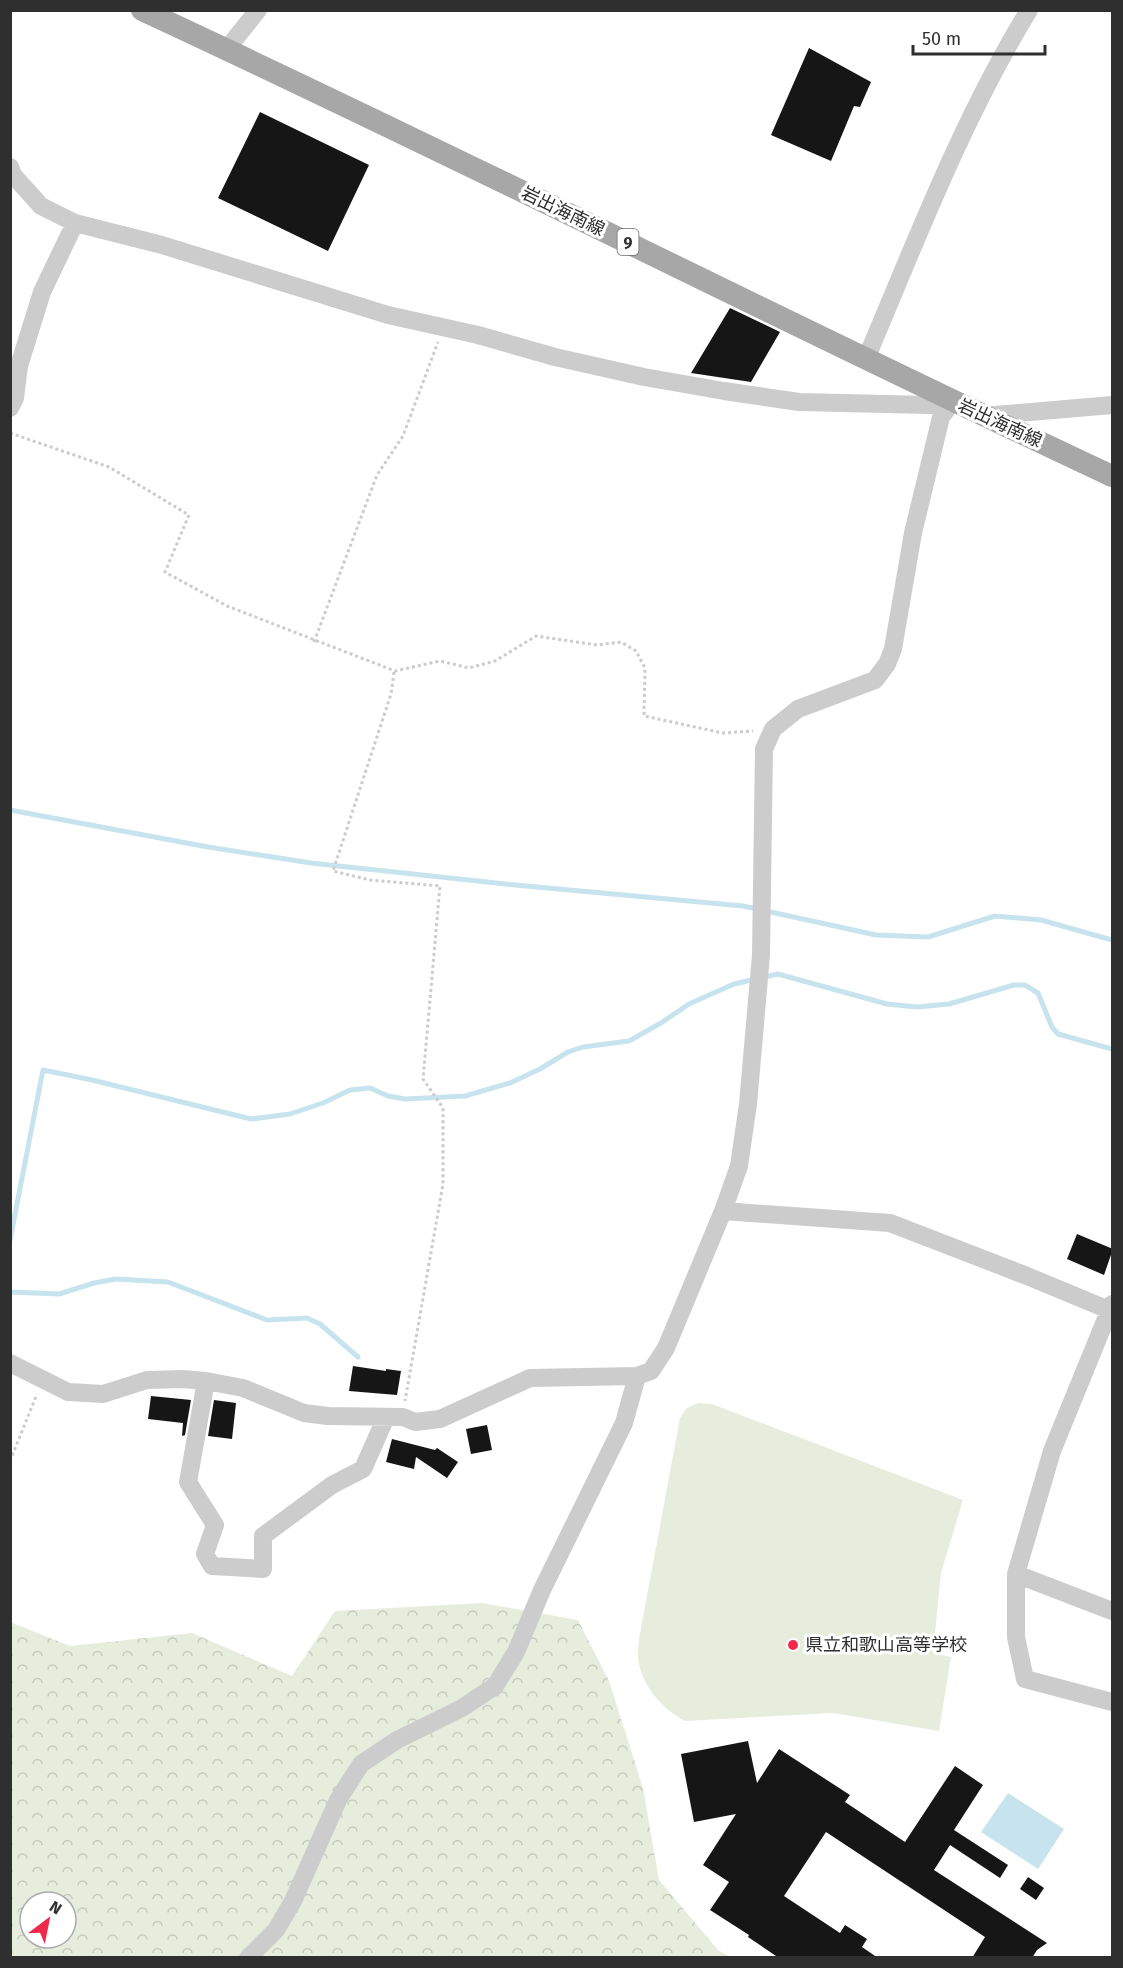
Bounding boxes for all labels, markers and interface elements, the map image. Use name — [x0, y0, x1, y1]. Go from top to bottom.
scale bar — [913, 18, 1045, 56]
text: 50 m — [922, 28, 961, 50]
street label: 岩出海南線 — [518, 181, 608, 241]
road number: 9 — [618, 229, 638, 255]
street label: 岩出海南線 — [955, 394, 1045, 452]
place label: 県立和歌山高等学校 — [805, 1634, 967, 1656]
marker: 県立和歌山高等学校 — [786, 1638, 800, 1652]
north arrow — [18, 1890, 78, 1950]
text: N — [46, 1897, 65, 1919]

